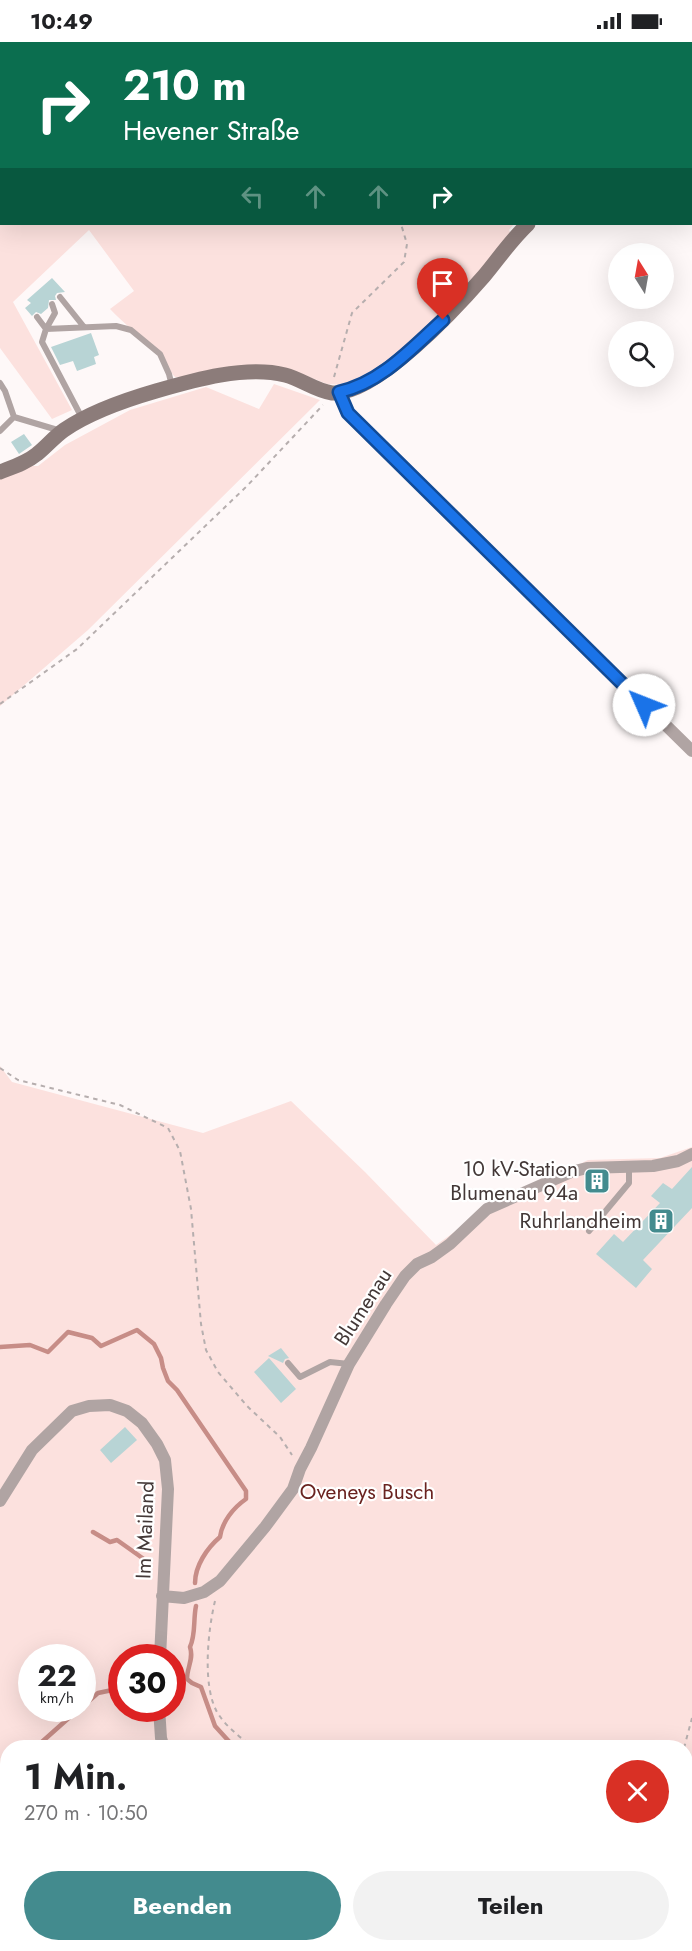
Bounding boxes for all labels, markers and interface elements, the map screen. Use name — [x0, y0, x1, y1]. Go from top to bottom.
text: 10:49 — [30, 5, 93, 37]
text: 210 m — [123, 55, 247, 116]
icon: right — [24, 66, 102, 144]
text: Hevener Straße — [123, 111, 299, 150]
icon: left — [236, 180, 269, 213]
icon: ahead — [299, 180, 332, 213]
icon: ahead — [362, 180, 395, 213]
icon: right — [425, 180, 458, 213]
north arrow — [608, 243, 674, 309]
map controls — [608, 243, 674, 387]
pin — [417, 258, 468, 320]
icon: arrive — [426, 267, 459, 300]
button: search — [608, 321, 674, 387]
position arrow — [612, 673, 676, 737]
place label: 10 kV-Station Blumenau 94a — [450, 1154, 578, 1208]
building icon: 10 kV-Station Blumenau 94a — [582, 1166, 612, 1196]
place label: Ruhrlandheim — [519, 1206, 642, 1236]
building icon: Ruhrlandheim — [646, 1206, 676, 1236]
street label: Blumenau — [327, 1262, 399, 1352]
park label: Oveneys Busch — [300, 1477, 434, 1507]
street label: Im Mailand — [128, 1480, 162, 1580]
speed limit sign: 30 — [108, 1644, 186, 1722]
text: 22 — [37, 1654, 77, 1697]
text: km/h — [40, 1687, 74, 1709]
text: 1 Min. — [24, 1750, 127, 1802]
button: close — [606, 1760, 669, 1823]
text: 270 m · 10:50 — [24, 1799, 148, 1828]
button: Beenden — [24, 1871, 341, 1940]
button: Teilen — [353, 1871, 669, 1940]

